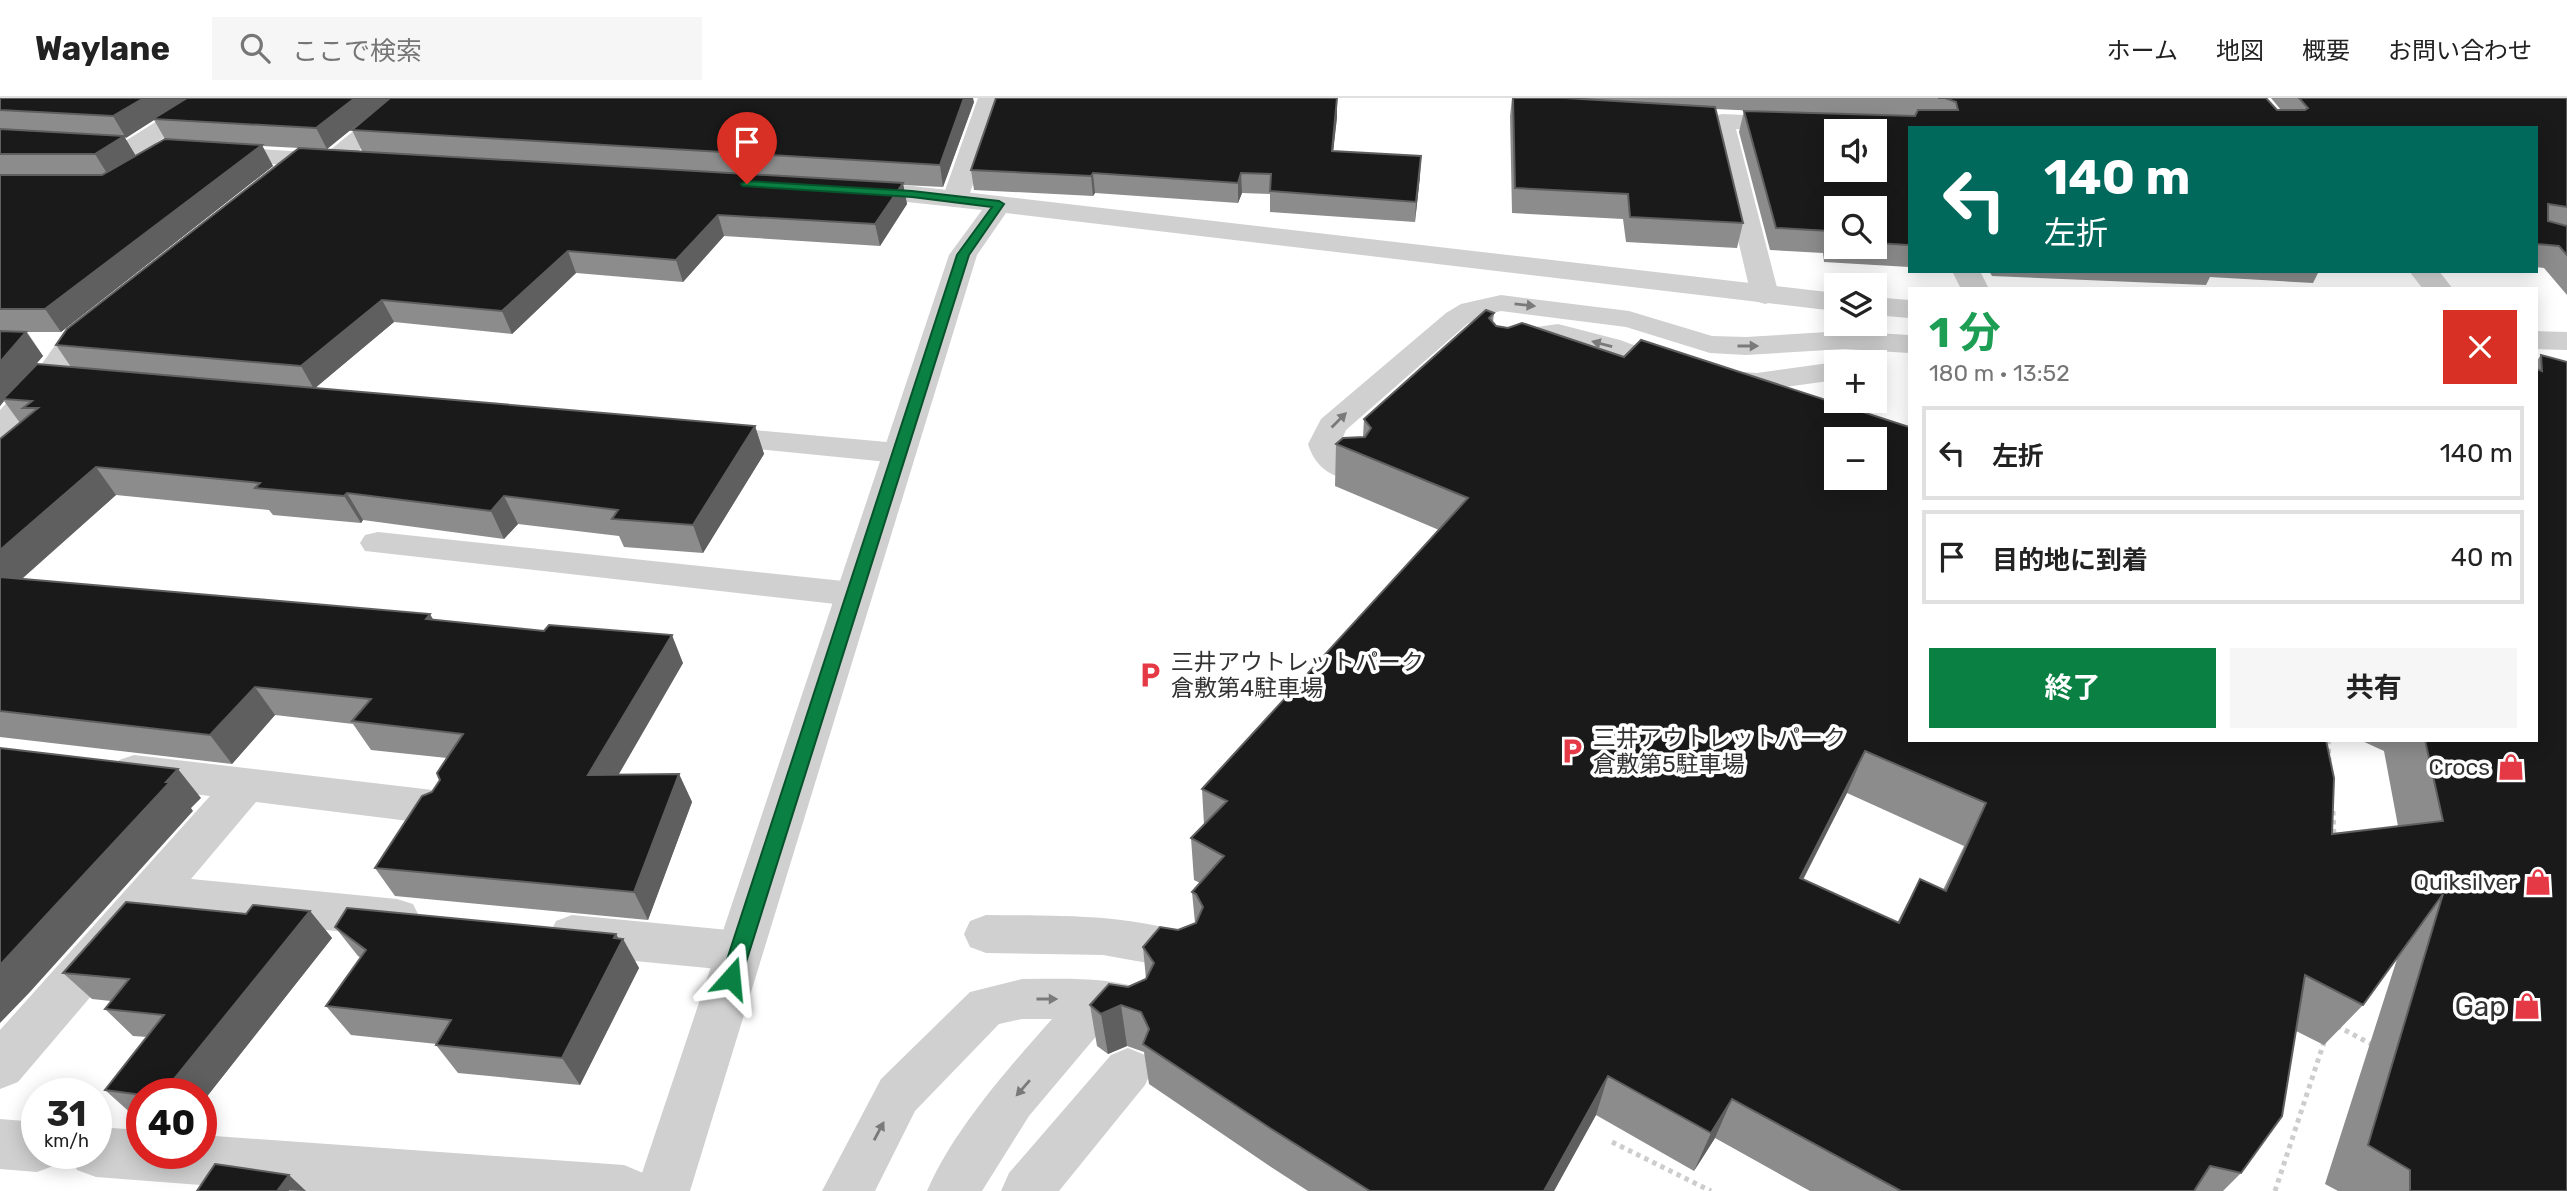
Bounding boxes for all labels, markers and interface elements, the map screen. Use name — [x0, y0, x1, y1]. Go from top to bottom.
search box — [212, 17, 702, 80]
text: Waylane — [35, 29, 170, 68]
icon: search — [236, 29, 274, 67]
text: ここで検索 — [292, 36, 422, 67]
text: ホーム — [2107, 37, 2178, 65]
text: 地図 — [2216, 37, 2264, 65]
text: 概要 — [2302, 37, 2350, 65]
text: お問い合わせ — [2388, 37, 2532, 65]
pin — [717, 112, 777, 184]
map controls — [1824, 119, 1887, 490]
button: sound — [1824, 119, 1887, 182]
icon: arrive — [728, 123, 766, 161]
text: 140 m — [2044, 148, 2190, 206]
icon: left — [1929, 154, 2020, 245]
button: search — [1824, 196, 1887, 259]
text: 左折 — [2044, 214, 2108, 252]
button: layers — [1824, 273, 1887, 336]
one-way arrow — [1514, 300, 1536, 311]
text: 1 分 — [1929, 308, 2001, 358]
button: close — [2443, 310, 2517, 384]
one-way arrow — [1591, 338, 1613, 349]
one-way arrow — [1737, 340, 1759, 352]
button: + — [1824, 350, 1887, 413]
text: 180 m · 13:52 — [1929, 359, 2070, 387]
one-way arrow — [1331, 412, 1348, 429]
button: − — [1824, 427, 1887, 490]
icon: left — [1933, 434, 1971, 472]
text: 140 m — [2440, 438, 2513, 469]
text: 左折 — [1992, 441, 2044, 472]
icon: arrive — [1933, 538, 1971, 576]
text: 40 m — [2451, 542, 2513, 573]
text: 目的地に到着 — [1992, 545, 2148, 576]
place label: 三井アウトレットパーク 倉敷第4駐車場 — [1171, 648, 1424, 702]
button: 終了 — [1929, 648, 2216, 728]
button: 共有 — [2230, 648, 2517, 728]
parking icon: 三井アウトレットパーク 倉敷第4駐車場 — [1135, 660, 1165, 690]
place label: 三井アウトレットパーク 倉敷第5駐車場 — [1593, 724, 1846, 778]
parking icon: 三井アウトレットパーク 倉敷第5駐車場 — [1557, 736, 1587, 766]
shop icon: Crocs — [2496, 752, 2526, 782]
place label: Crocs — [2429, 753, 2490, 781]
shop icon: Quiksilver — [2523, 867, 2553, 897]
place label: Quiksilver — [2414, 868, 2517, 896]
position arrow — [694, 941, 768, 1015]
place label: Gap — [2455, 990, 2506, 1023]
shop icon: Gap — [2512, 991, 2542, 1021]
one-way arrow — [1037, 993, 1059, 1005]
speed limit sign: 40 — [126, 1078, 217, 1169]
one-way arrow — [1016, 1079, 1031, 1096]
text: 31 — [47, 1093, 86, 1135]
one-way arrow — [873, 1120, 885, 1140]
text: km/h — [44, 1130, 89, 1152]

